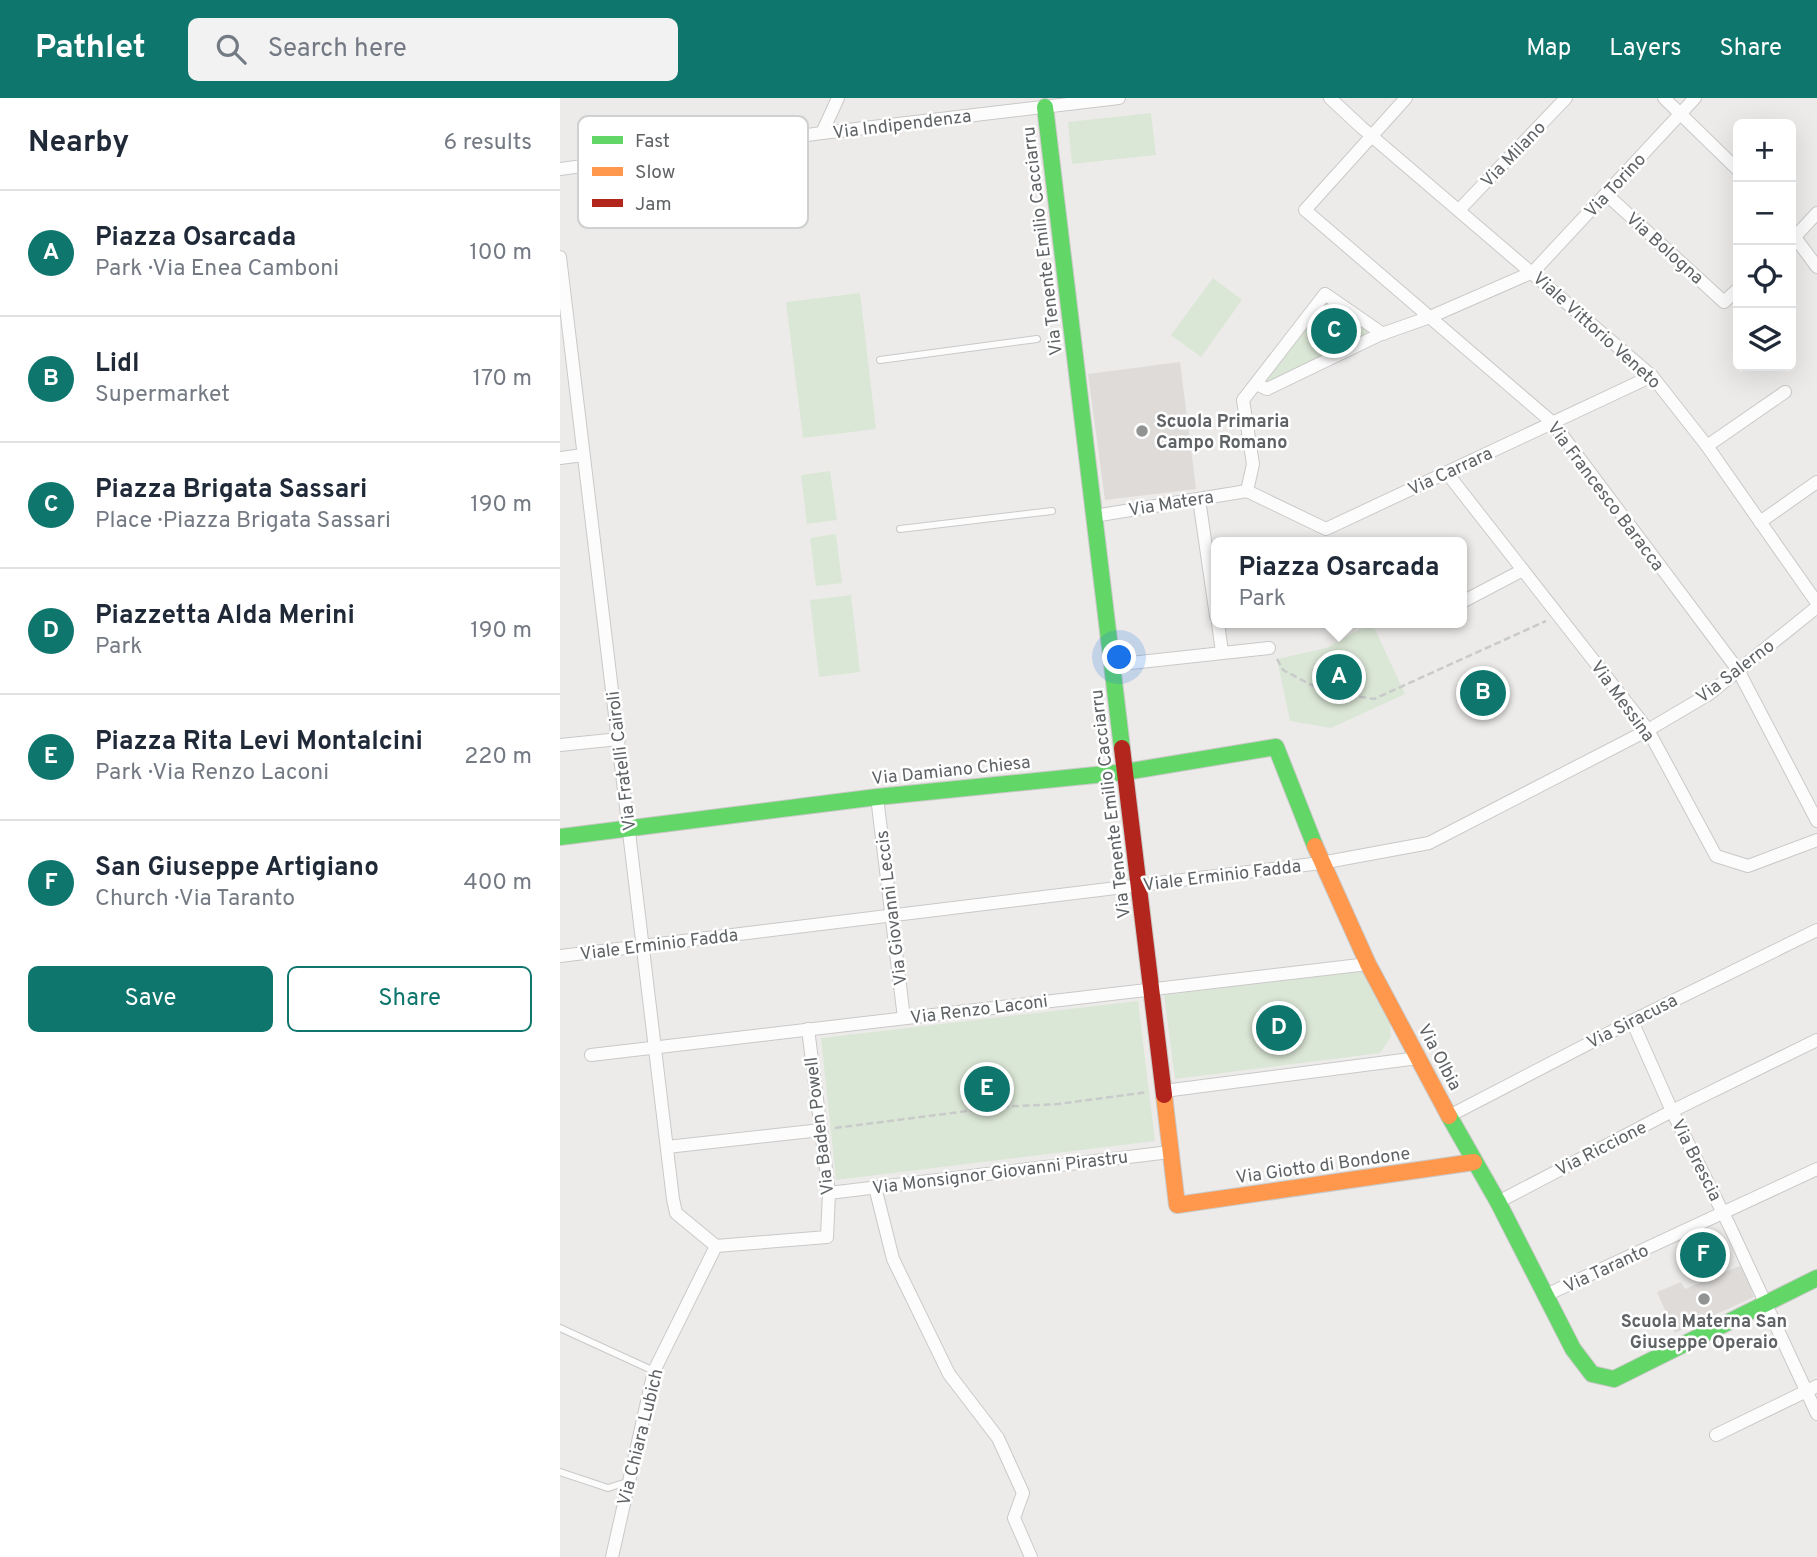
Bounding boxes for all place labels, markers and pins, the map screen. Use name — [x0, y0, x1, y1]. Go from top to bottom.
pin: C — [1311, 305, 1357, 357]
place label: Scuola Primaria Campo Romano — [1156, 411, 1289, 455]
marker: Scuola Primaria Campo Romano — [1134, 423, 1150, 439]
pin: A — [1316, 651, 1362, 703]
pin: B — [1460, 667, 1506, 719]
pin: D — [1256, 1002, 1302, 1054]
pin: E — [964, 1063, 1010, 1115]
pin: F — [1680, 1229, 1726, 1281]
marker: Scuola Materna San Giuseppe Operaio — [1696, 1291, 1712, 1307]
place label: Scuola Materna San Giuseppe Operaio — [1621, 1311, 1787, 1355]

